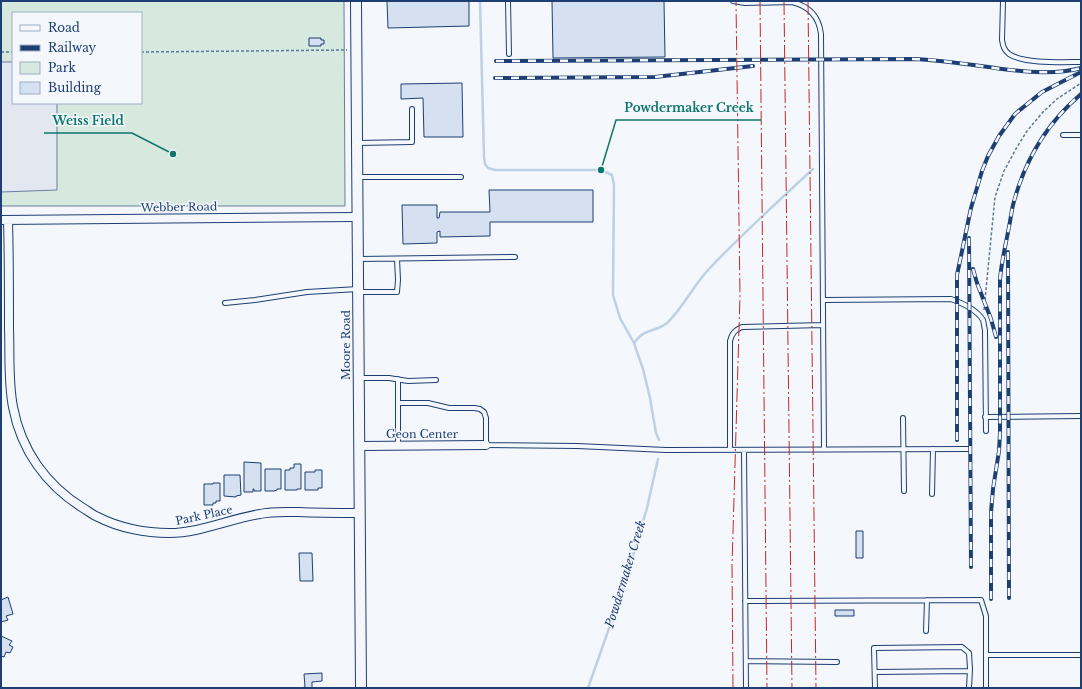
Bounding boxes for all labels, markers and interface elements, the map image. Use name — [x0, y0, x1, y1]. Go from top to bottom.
legend — [12, 12, 142, 104]
text: Road — [48, 20, 80, 35]
text: Railway — [48, 40, 97, 55]
text: Park — [48, 60, 76, 75]
text: Building — [48, 80, 102, 95]
callout: Powdermaker Creek — [616, 96, 761, 120]
text: Powdermaker Creek — [624, 100, 755, 115]
callout: Weiss Field — [44, 109, 132, 133]
text: Weiss Field — [51, 113, 125, 128]
street label: Webber Road — [140, 199, 218, 215]
street label: Moore Road — [339, 309, 353, 380]
street label: Geon Center — [386, 427, 459, 441]
street label: Park Place — [174, 502, 234, 528]
water label: Powdermaker Creek — [601, 519, 648, 630]

